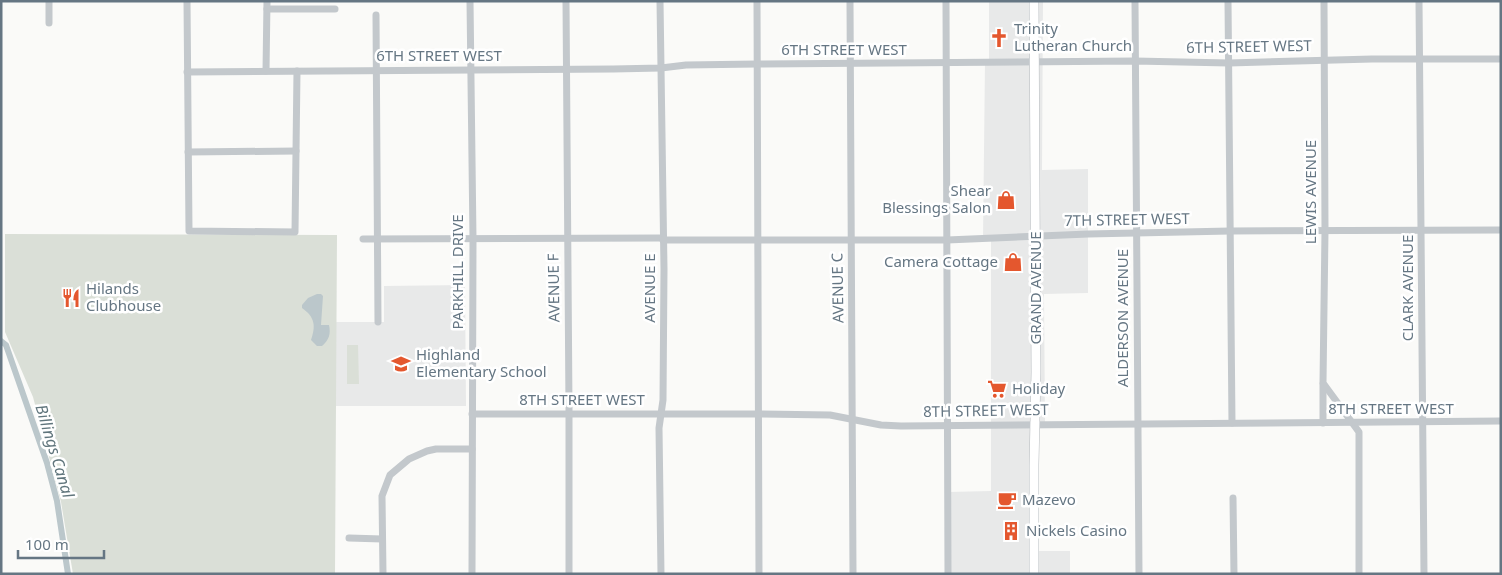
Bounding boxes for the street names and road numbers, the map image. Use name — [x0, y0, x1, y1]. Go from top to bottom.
street label: 6TH STREET WEST — [1186, 35, 1313, 57]
street label: 6TH STREET WEST — [781, 39, 907, 59]
street label: 6TH STREET WEST — [376, 45, 502, 65]
street label: LEWIS AVENUE — [1300, 140, 1320, 244]
street label: 7TH STREET WEST — [1064, 208, 1191, 230]
street label: PARKHILL DRIVE — [447, 214, 467, 330]
street label: GRAND AVENUE — [1025, 231, 1045, 345]
street label: CLARK AVENUE — [1397, 235, 1417, 341]
street label: ALDERSON AVENUE — [1112, 249, 1132, 387]
street label: AVENUE C — [826, 252, 848, 323]
street label: AVENUE F — [542, 253, 564, 323]
street label: AVENUE E — [639, 253, 659, 323]
street label: 8TH STREET WEST — [519, 389, 645, 409]
street label: 8TH STREET WEST — [1328, 398, 1454, 418]
street label: 8TH STREET WEST — [923, 399, 1050, 421]

